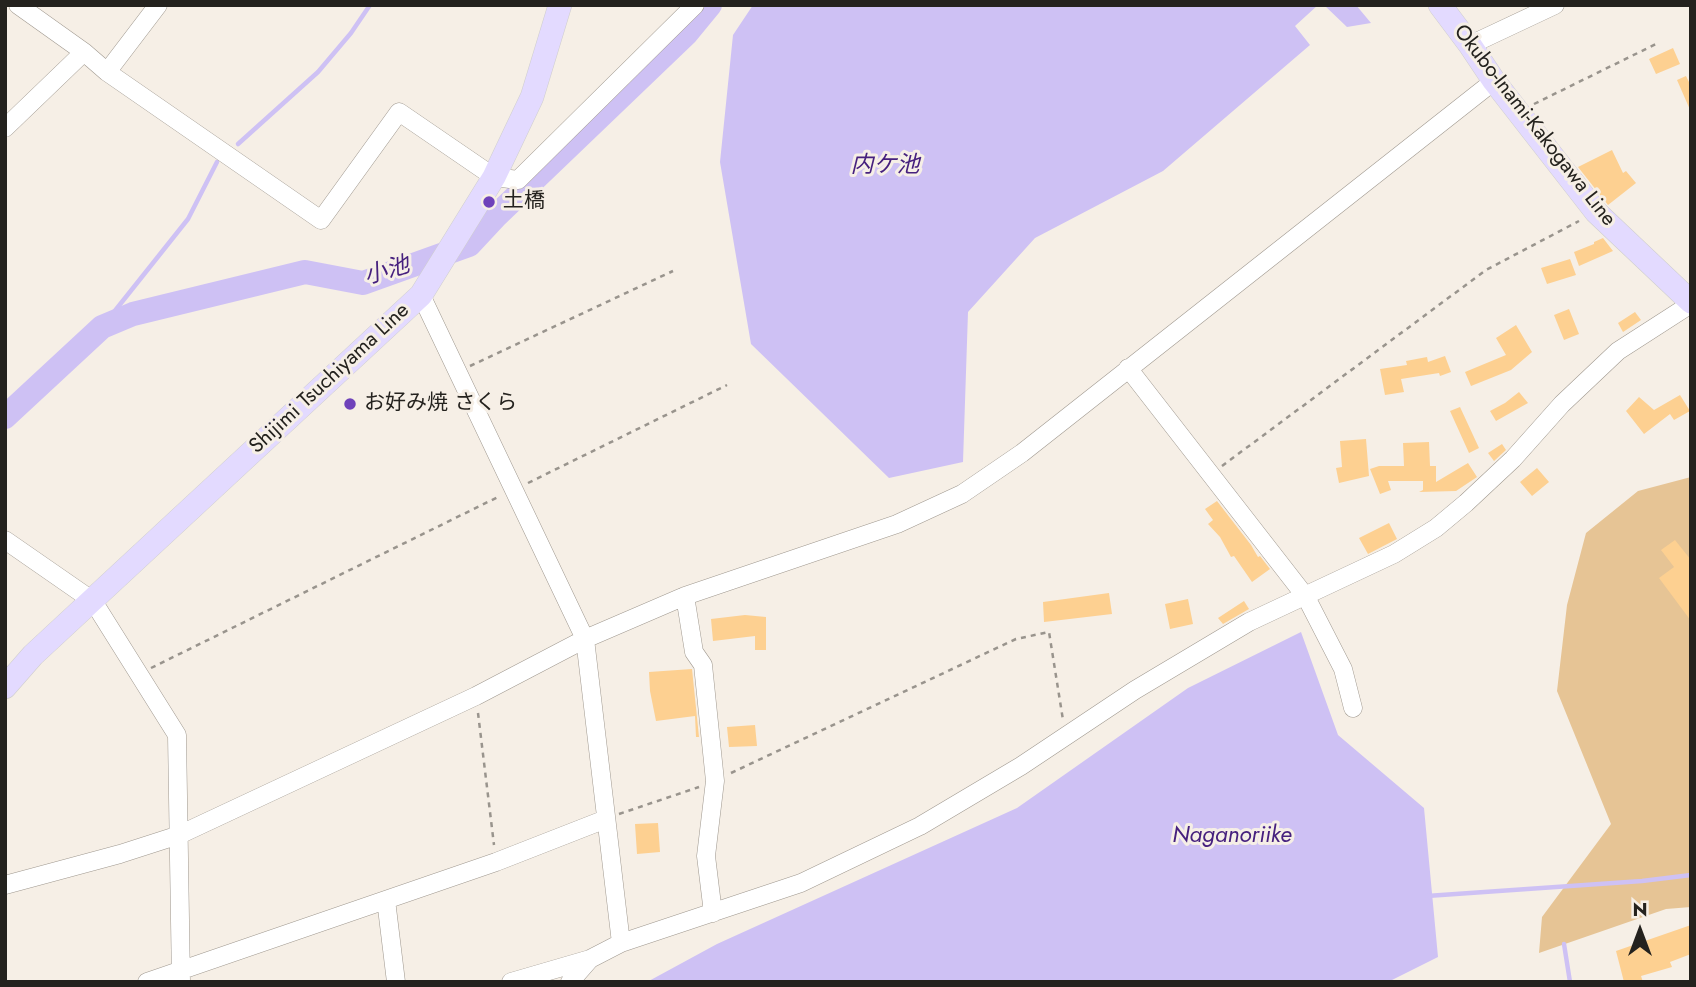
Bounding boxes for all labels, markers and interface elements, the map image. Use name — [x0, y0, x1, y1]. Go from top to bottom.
street label: Okubo-Inami-Kakogawa Line — [1447, 20, 1621, 232]
water label: 内ケ池 — [851, 152, 919, 180]
place label: 土橋 — [503, 189, 545, 215]
marker: 土橋 — [481, 194, 497, 210]
water label: 小池 — [361, 252, 413, 292]
street label: Shijimi Tsuchiyama Line — [245, 298, 415, 460]
place label: お好み焼 さくら — [364, 391, 517, 417]
marker: お好み焼 さくら — [342, 396, 358, 412]
water label: Naganoriike — [1172, 822, 1292, 850]
north arrow — [1605, 896, 1675, 966]
text: N — [1632, 896, 1648, 923]

